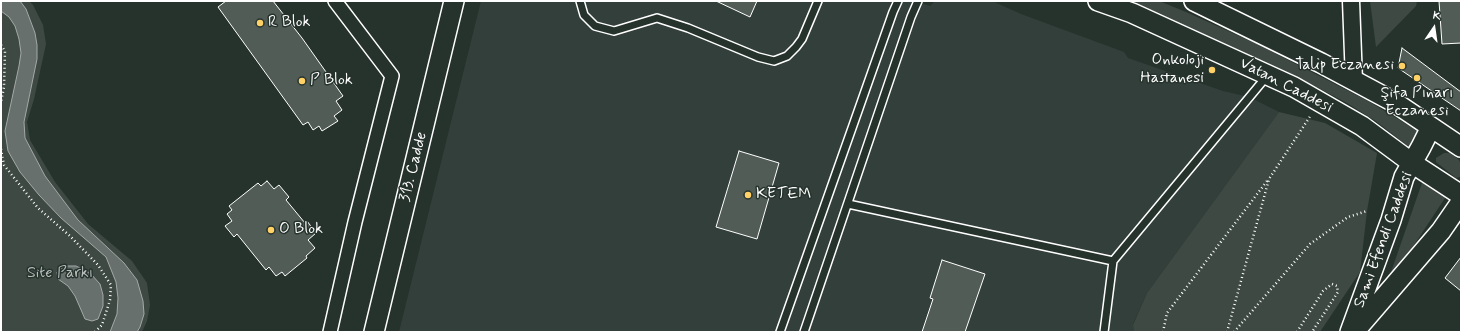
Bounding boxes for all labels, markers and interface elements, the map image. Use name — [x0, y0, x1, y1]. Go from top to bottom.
north arrow — [1414, 8, 1454, 48]
text: K — [1431, 9, 1442, 24]
place label: R Blok — [268, 13, 310, 33]
marker: R Blok — [255, 18, 265, 28]
place label: Onkoloji Hastanesi — [1140, 51, 1204, 89]
street label: Vatan Caddesi — [1236, 54, 1336, 118]
place label: Talip Eczanesi — [1295, 56, 1394, 76]
marker: Talip Eczanesi — [1397, 61, 1407, 71]
marker: Onkoloji Hastanesi — [1207, 65, 1217, 75]
place label: P Blok — [310, 71, 353, 91]
marker: Şifa Pınarı Eczanesi — [1412, 73, 1422, 83]
marker: P Blok — [297, 76, 307, 86]
place label: Şifa Pınarı Eczanesi — [1381, 84, 1453, 122]
street label: 313. Cadde — [396, 130, 432, 204]
street label: Sami Efendi Caddesi — [1350, 169, 1418, 311]
place label: KETEM — [756, 185, 812, 205]
marker: KETEM — [743, 190, 753, 200]
place label: O Blok — [279, 220, 323, 240]
marker: O Blok — [266, 225, 276, 235]
park label: Site Parkı — [27, 264, 93, 284]

